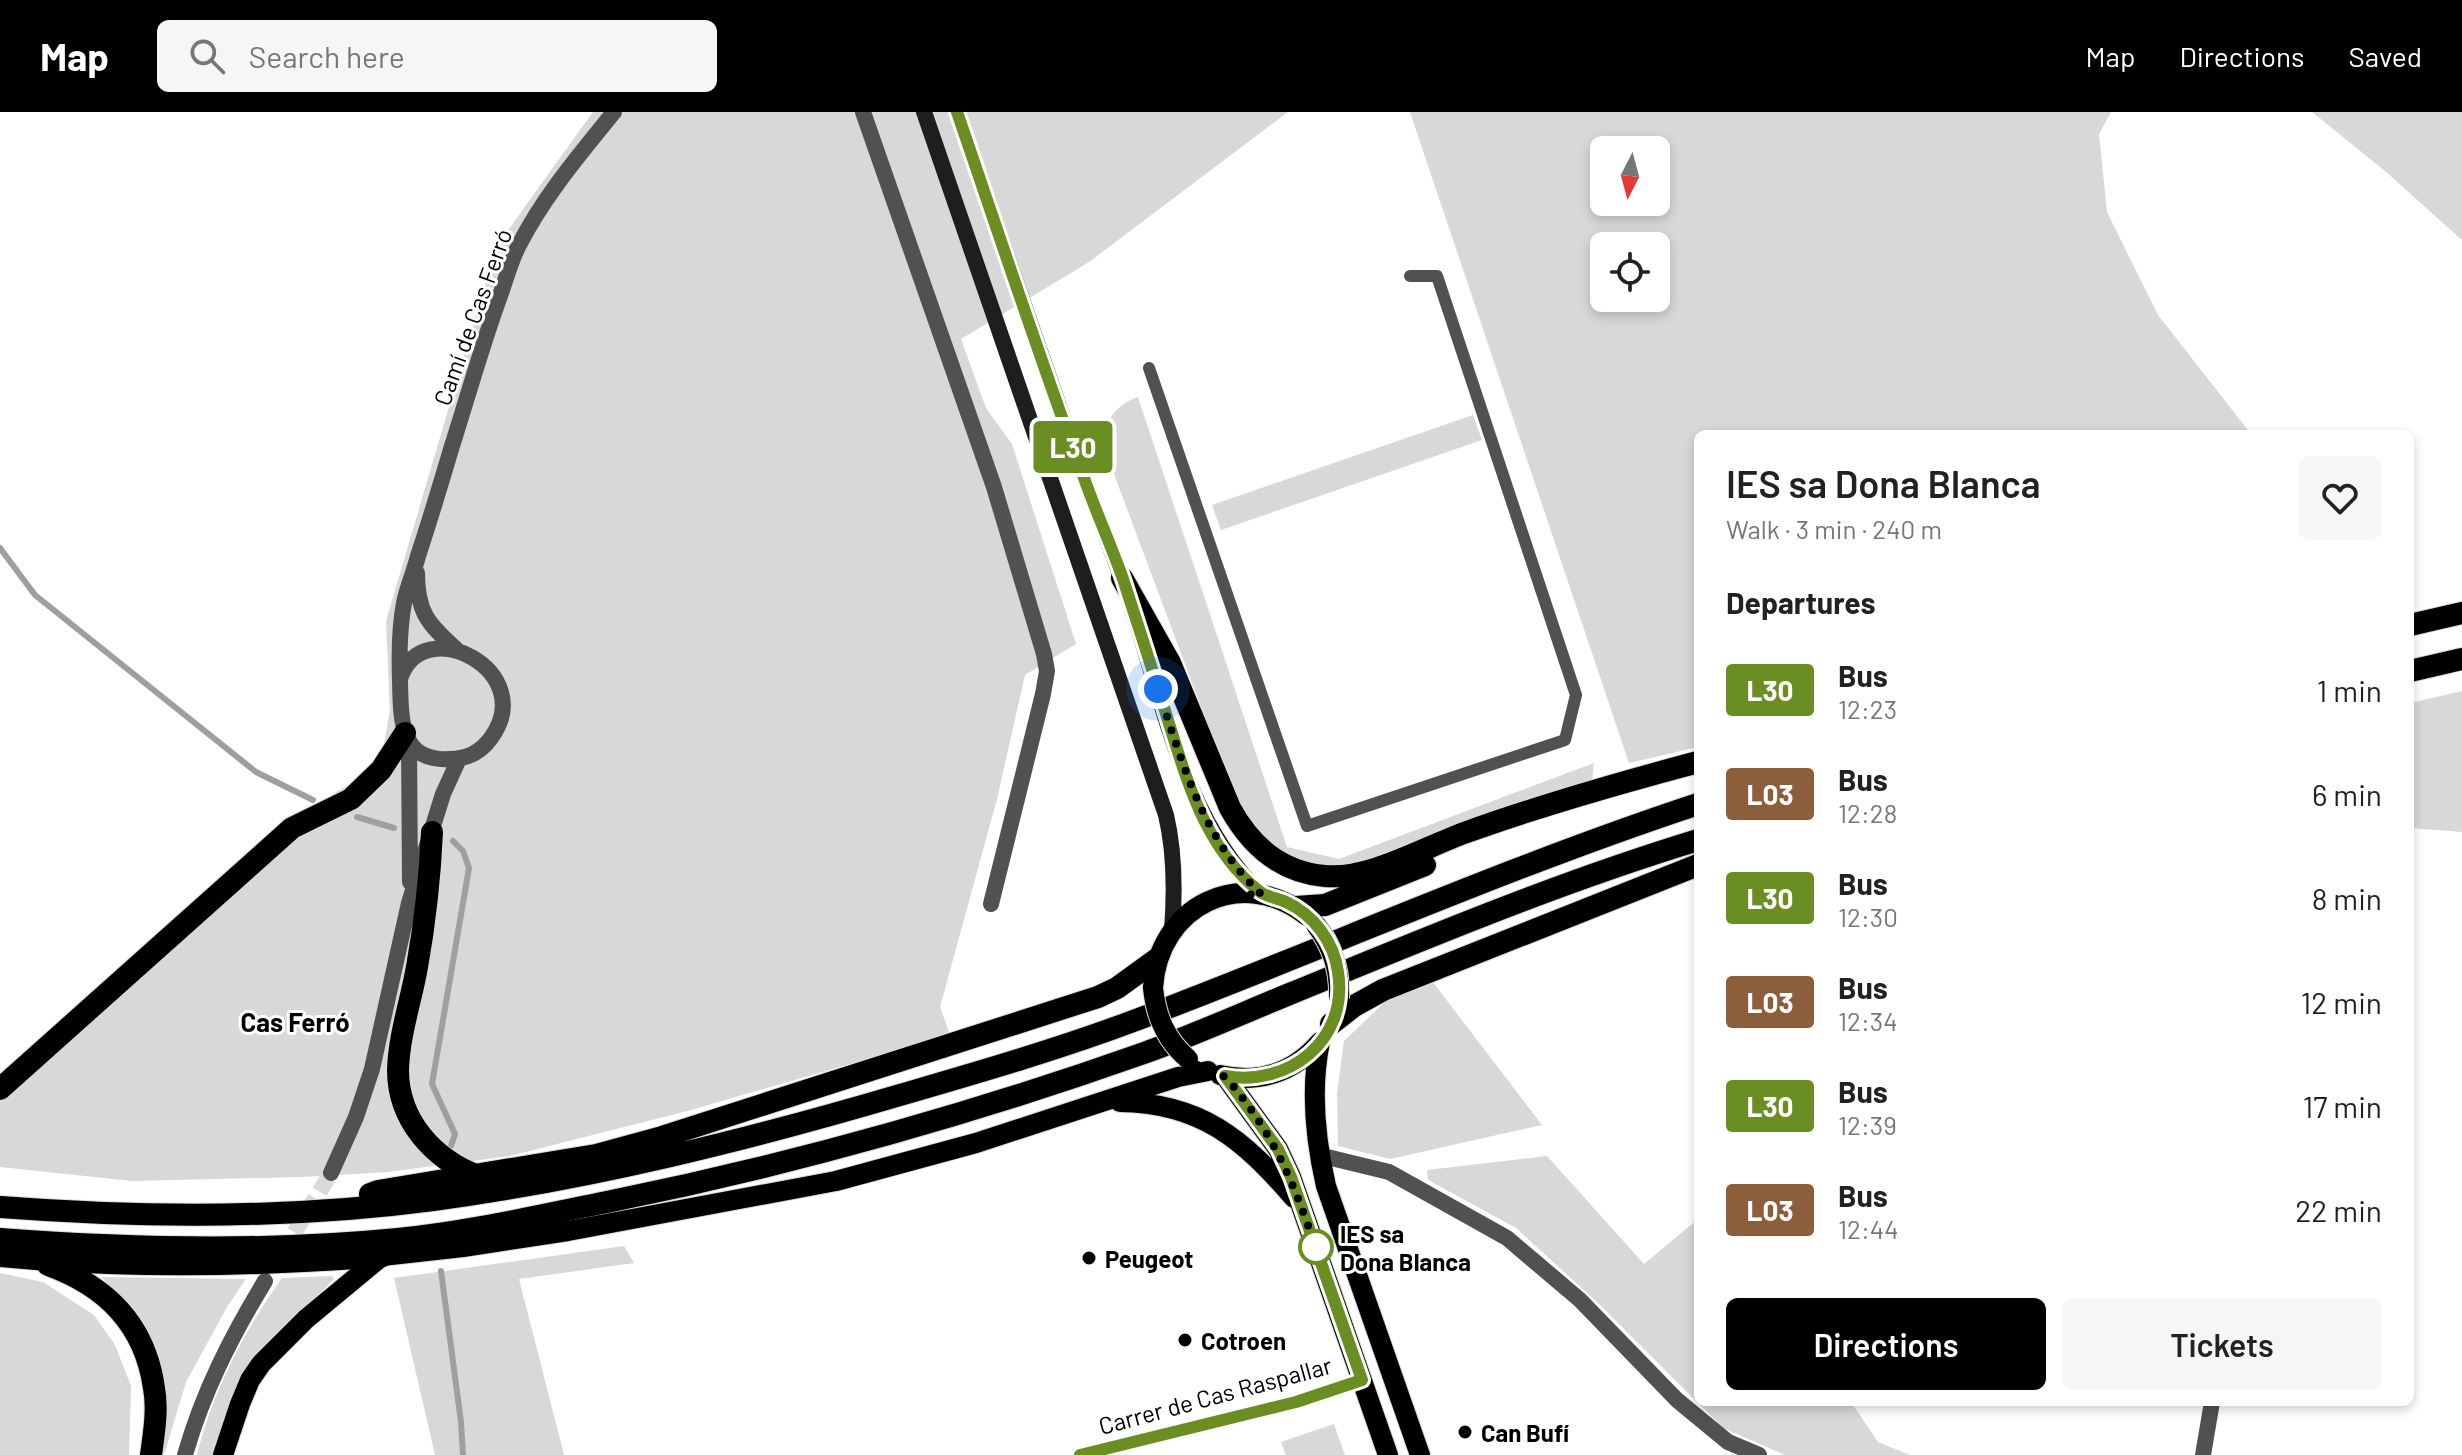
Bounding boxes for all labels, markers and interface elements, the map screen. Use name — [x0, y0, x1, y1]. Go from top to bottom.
search box — [157, 20, 717, 92]
text: Map — [40, 33, 109, 79]
icon: search — [185, 34, 229, 78]
text: Search here — [249, 38, 405, 74]
text: Map — [2086, 39, 2135, 73]
text: Directions — [2179, 39, 2305, 73]
text: Saved — [2349, 39, 2422, 73]
north arrow — [1590, 136, 1670, 216]
map controls — [1590, 136, 1670, 312]
street label: Camí de Cas Ferró — [427, 225, 517, 409]
button: locate — [1590, 232, 1670, 312]
line badge: L30 — [1027, 421, 1119, 473]
text: L30 — [1049, 430, 1097, 464]
button: heart — [2298, 456, 2382, 540]
text: IES sa Dona Blanca — [1726, 460, 2041, 506]
text: Walk · 3 min · 240 m — [1726, 513, 1942, 544]
text: Departures — [1726, 584, 1876, 620]
text: Bus — [1838, 657, 1888, 693]
your location — [1138, 669, 1178, 709]
text: 1 min — [2317, 672, 2382, 708]
text: L30 — [1746, 673, 1794, 707]
text: 12:23 — [1838, 693, 1897, 724]
text: Bus — [1838, 761, 1888, 797]
text: 6 min — [2312, 776, 2382, 812]
text: L03 — [1746, 777, 1794, 811]
text: 12:28 — [1838, 797, 1897, 828]
text: Bus — [1838, 865, 1888, 901]
text: 8 min — [2312, 880, 2382, 916]
text: L30 — [1746, 881, 1794, 915]
text: 12:30 — [1838, 901, 1898, 932]
text: Bus — [1838, 969, 1888, 1005]
text: 12 min — [2301, 984, 2382, 1020]
text: L03 — [1746, 985, 1794, 1019]
text: 12:34 — [1838, 1005, 1898, 1036]
district label: Cas Ferró — [241, 1006, 349, 1037]
text: Bus — [1838, 1073, 1888, 1109]
text: 17 min — [2303, 1088, 2382, 1124]
text: L30 — [1746, 1089, 1794, 1123]
text: 12:39 — [1838, 1109, 1897, 1140]
text: Bus — [1838, 1177, 1888, 1213]
text: 22 min — [2295, 1192, 2382, 1228]
text: L03 — [1746, 1193, 1794, 1227]
text: 12:44 — [1838, 1213, 1899, 1244]
place label: IES sa Dona Blanca — [1340, 1219, 1471, 1276]
marker: IES sa Dona Blanca — [1299, 1230, 1333, 1264]
place label: Peugeot — [1105, 1244, 1193, 1273]
marker: Peugeot — [1080, 1249, 1098, 1267]
button: Directions — [1726, 1298, 2046, 1390]
button: Tickets — [2062, 1298, 2382, 1390]
place label: Cotroen — [1201, 1326, 1286, 1355]
marker: Cotroen — [1176, 1331, 1194, 1349]
street label: Carrer de Cas Raspallar — [1095, 1350, 1335, 1440]
place label: Can Bufí — [1481, 1418, 1569, 1447]
marker: Can Bufí — [1456, 1423, 1474, 1441]

